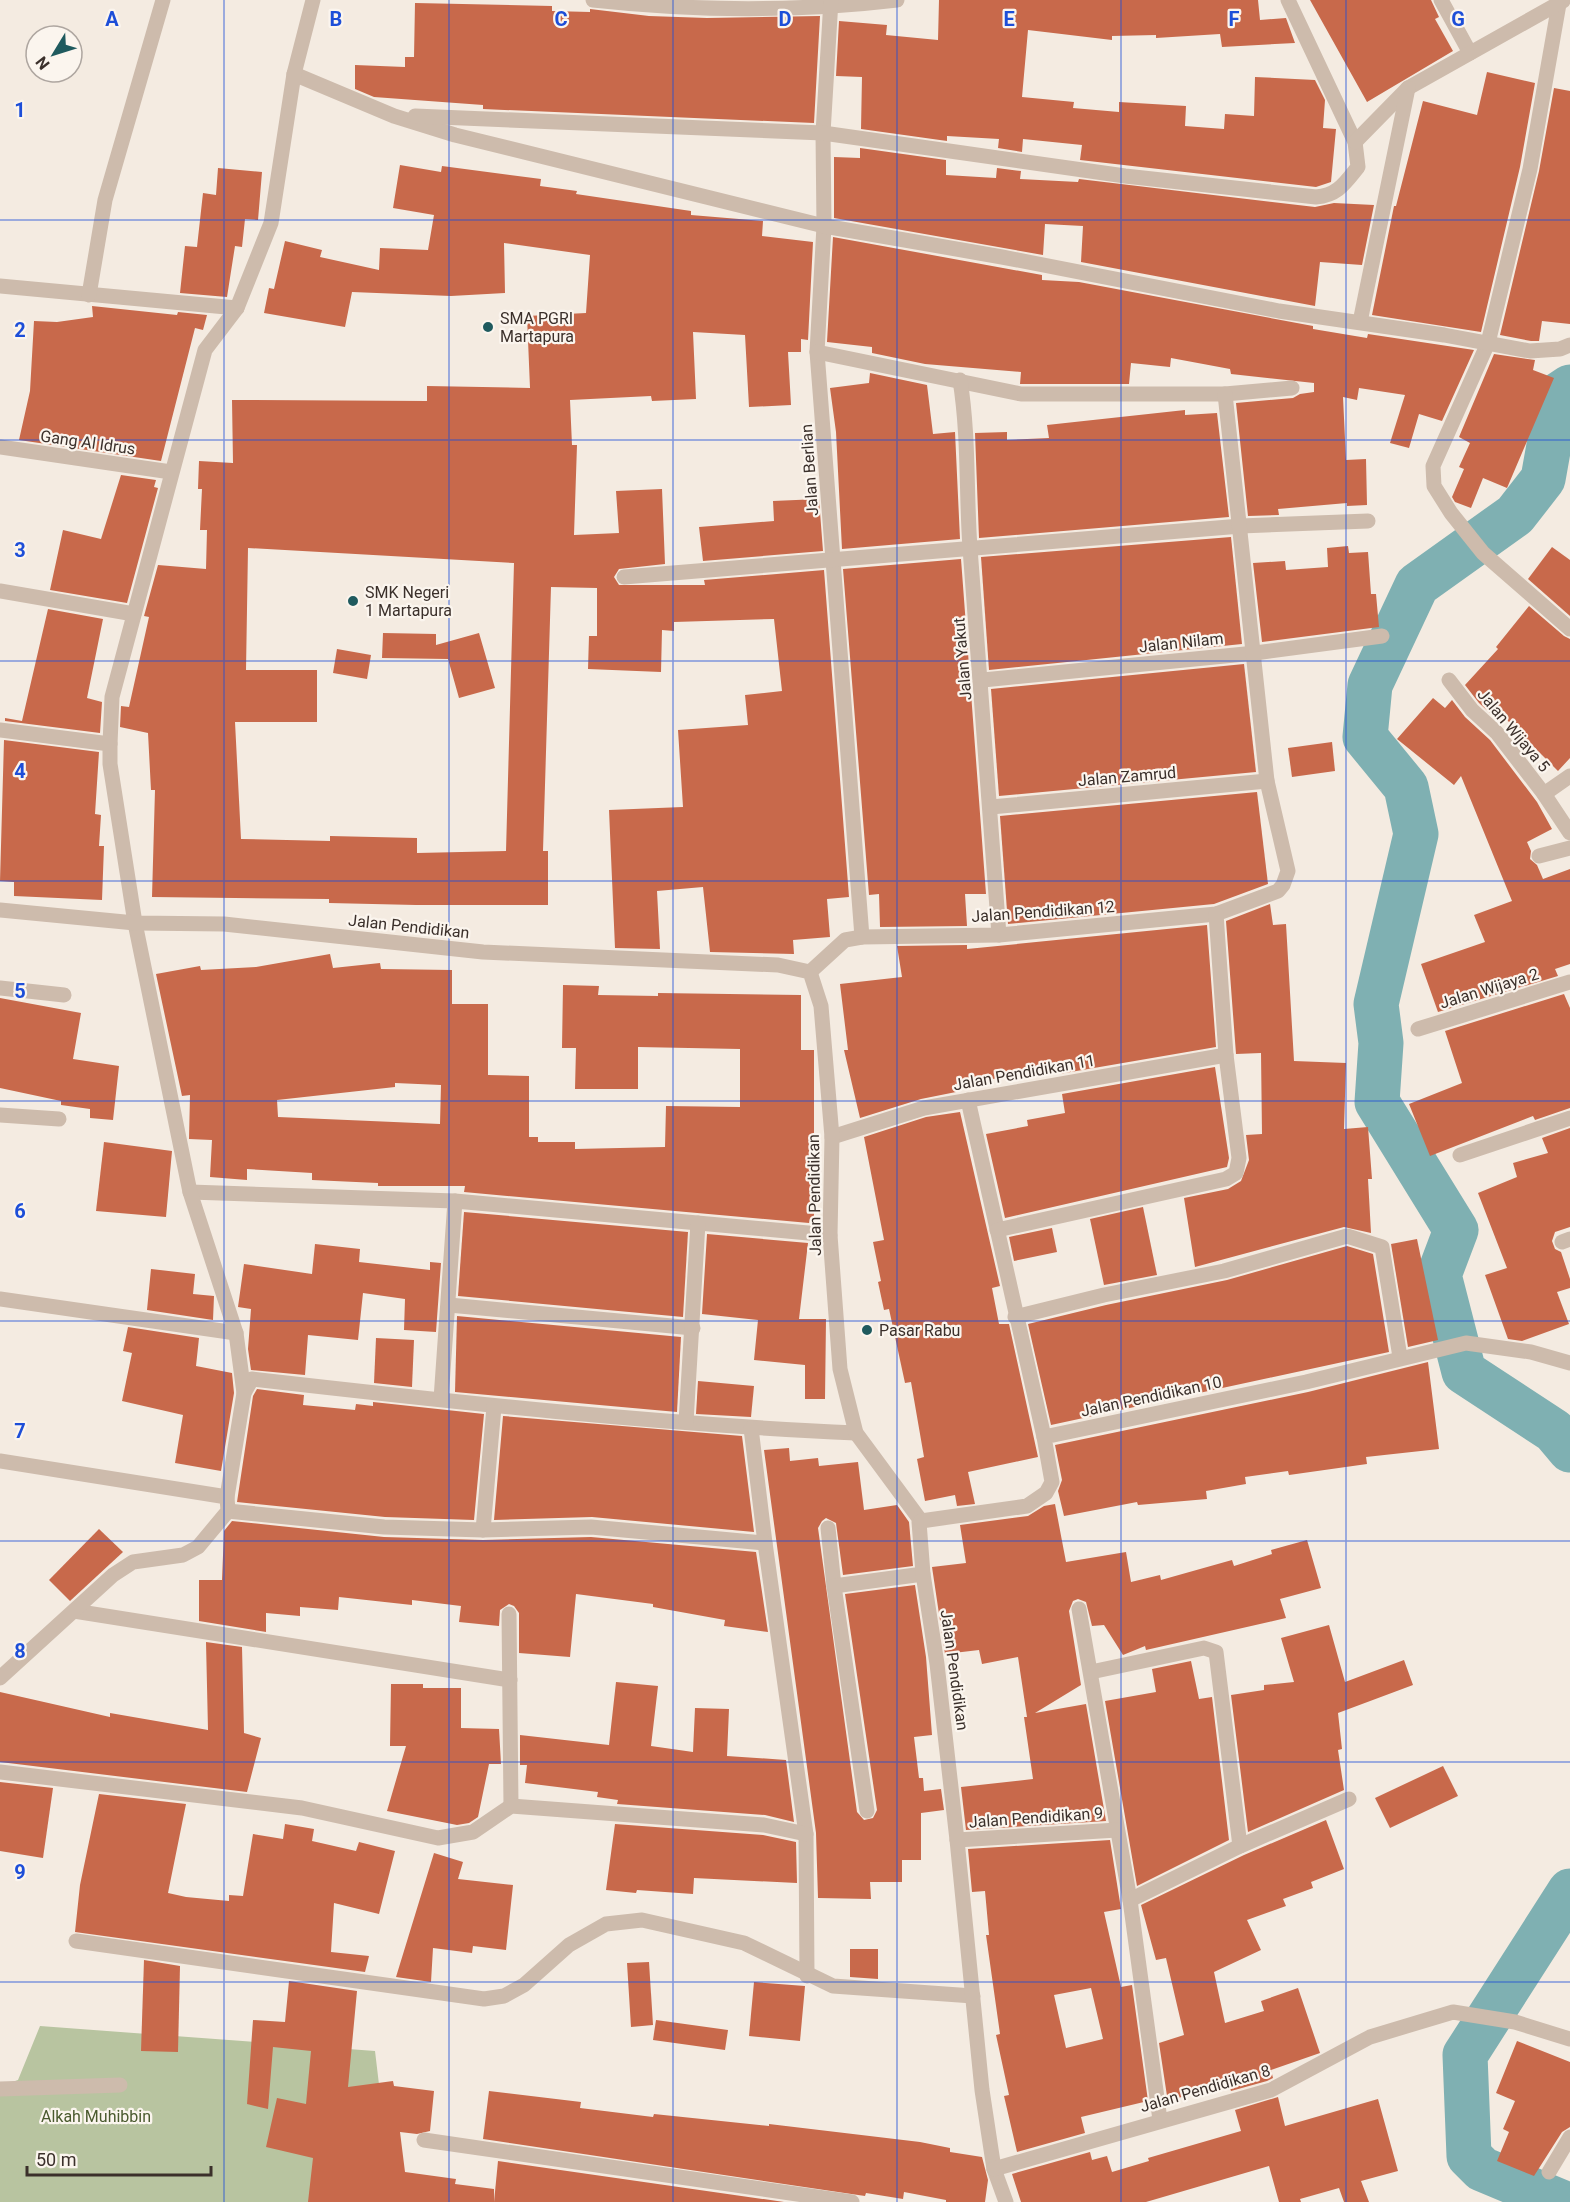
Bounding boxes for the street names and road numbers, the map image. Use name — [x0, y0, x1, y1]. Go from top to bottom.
street label: Jalan Berlian — [797, 423, 822, 517]
street label: Gang Al Idrus — [39, 426, 137, 459]
street label: Jalan Yakut — [949, 617, 976, 701]
street label: Jalan Nilam — [1138, 629, 1224, 656]
street label: Jalan Wijaya 5 — [1473, 685, 1554, 776]
street label: Jalan Zamrud — [1077, 763, 1177, 790]
street label: Jalan Pendidikan 12 — [971, 897, 1115, 926]
street label: Jalan Pendidikan — [347, 911, 470, 942]
street label: Jalan Wijaya 2 — [1437, 964, 1541, 1013]
street label: Jalan Pendidikan 11 — [952, 1051, 1096, 1094]
street label: Jalan Pendidikan — [804, 1134, 825, 1256]
street label: Jalan Pendidikan 10 — [1079, 1372, 1223, 1421]
street label: Jalan Pendidikan — [937, 1608, 972, 1732]
street label: Jalan Pendidikan 9 — [968, 1803, 1104, 1832]
street label: Jalan Pendidikan 8 — [1138, 2061, 1272, 2116]

